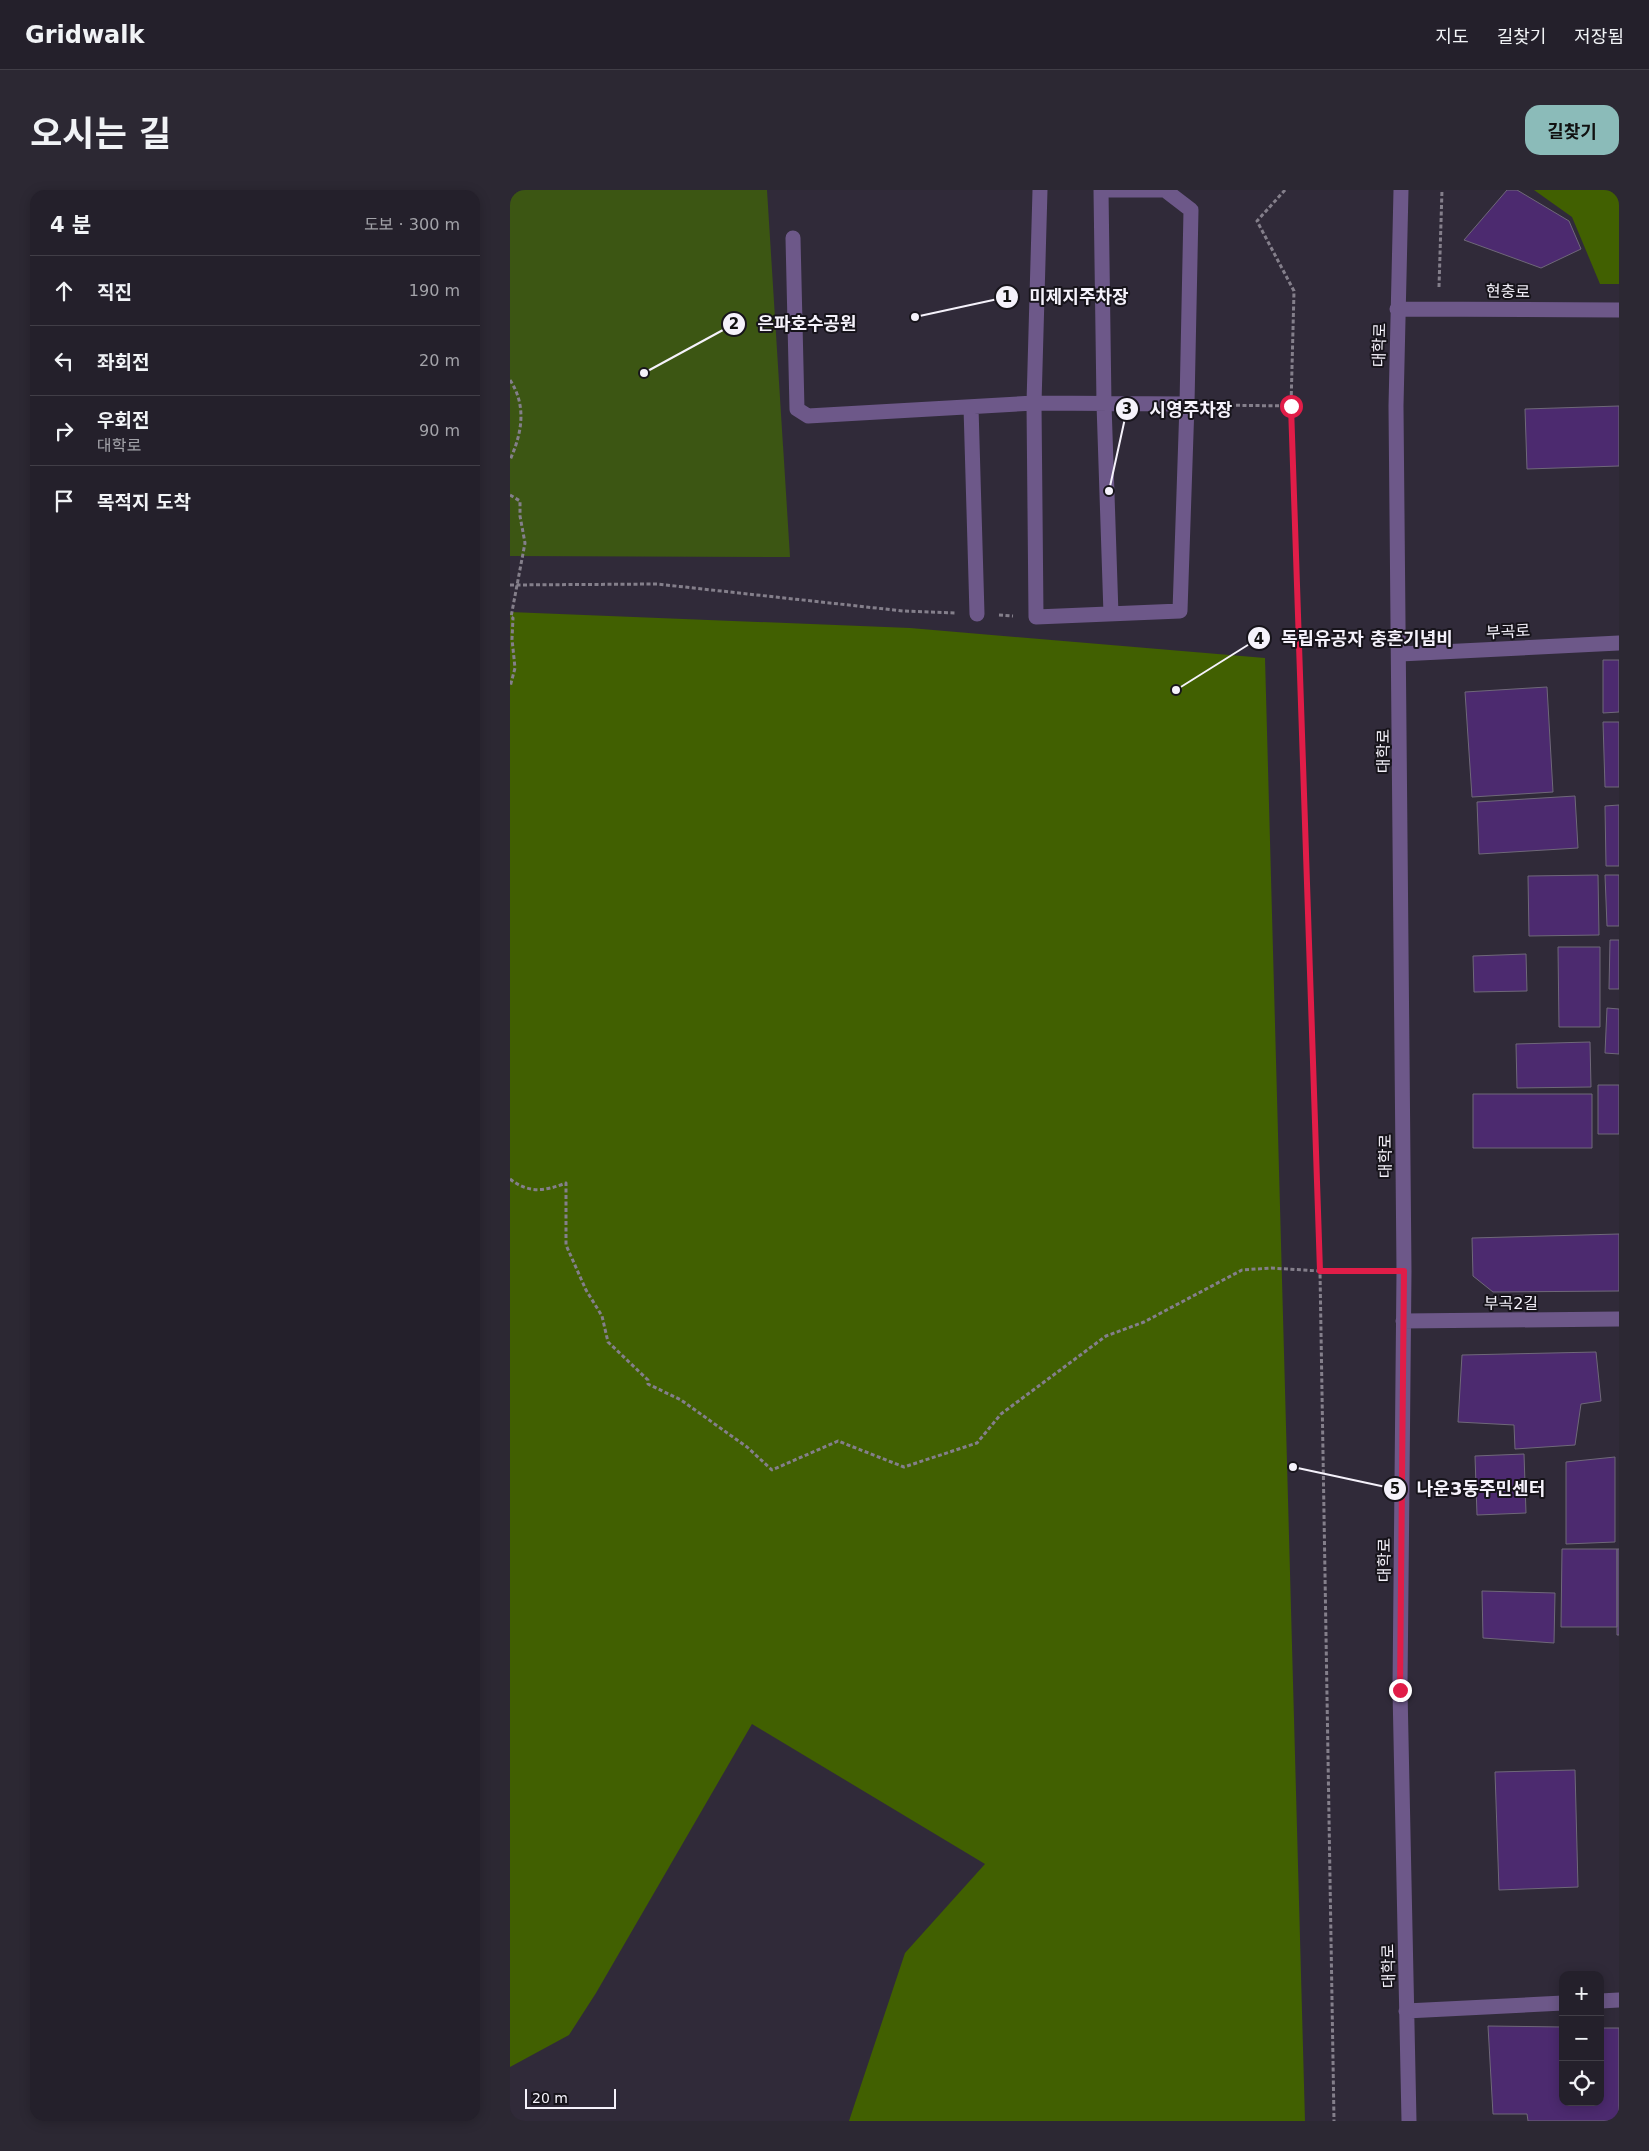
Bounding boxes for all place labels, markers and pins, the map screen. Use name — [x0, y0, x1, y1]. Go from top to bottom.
callout: 미제지주차장 — [994, 281, 1139, 314]
callout: 은파호수공원 — [722, 307, 866, 340]
callout: 시영주차장 — [1115, 393, 1242, 426]
callout: 독립유공자 충혼기념비 — [1246, 622, 1463, 655]
callout: 나운3동주민센터 — [1382, 1472, 1556, 1505]

